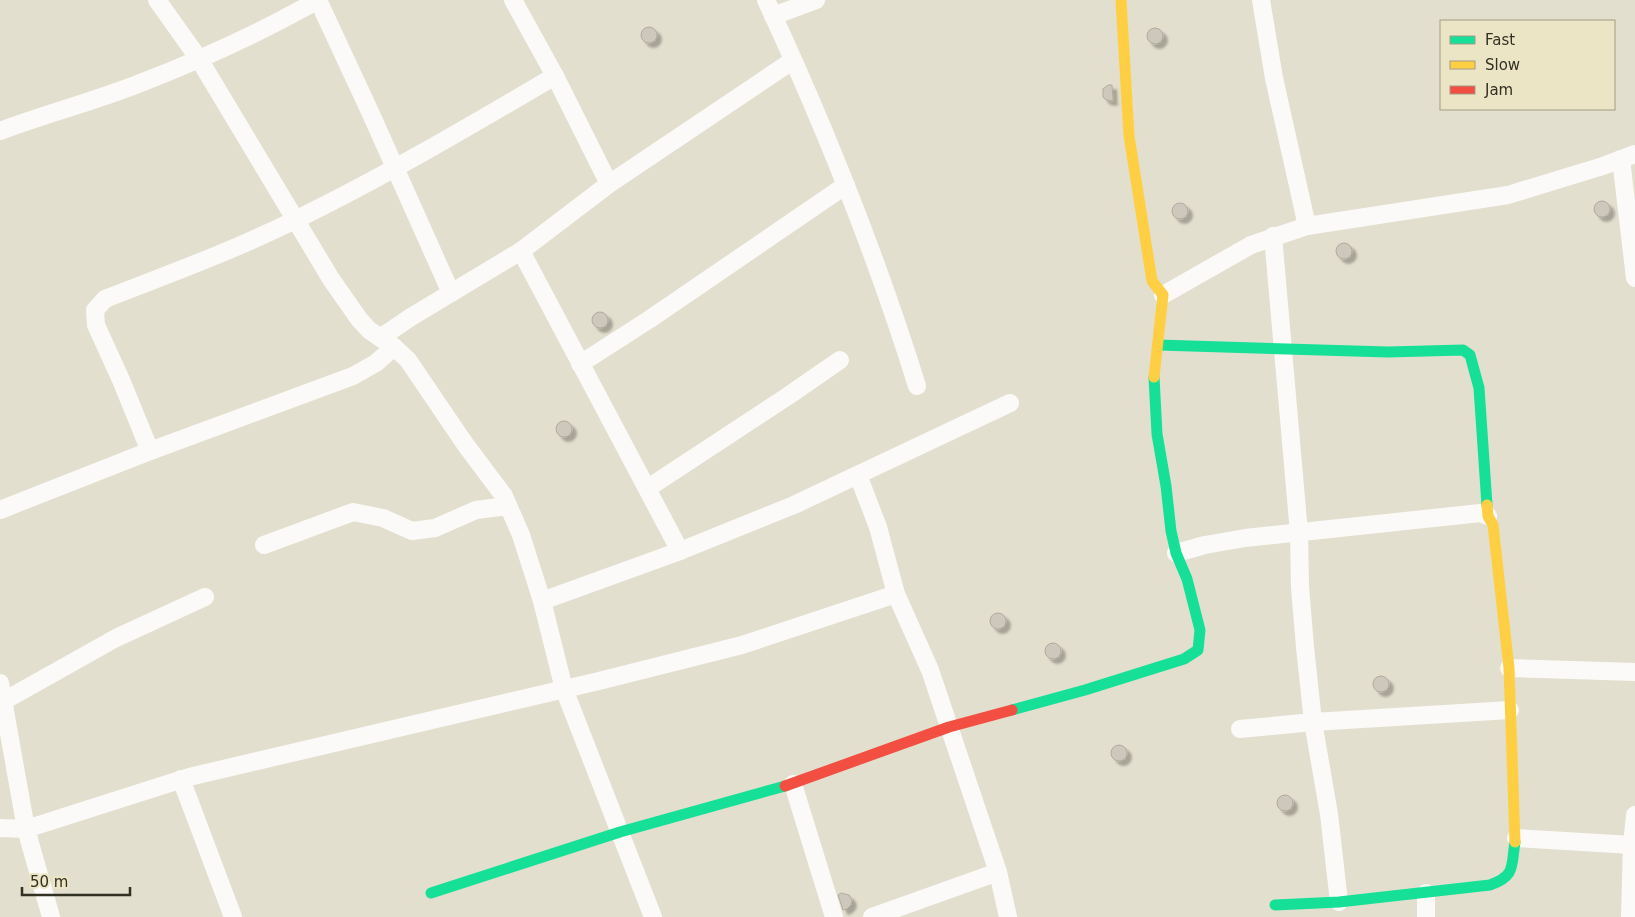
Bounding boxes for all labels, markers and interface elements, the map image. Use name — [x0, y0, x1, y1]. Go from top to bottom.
legend — [1440, 20, 1615, 110]
text: Fast — [1485, 31, 1515, 49]
text: Slow — [1485, 56, 1520, 74]
text: Jam — [1484, 81, 1513, 99]
scale bar — [22, 864, 130, 896]
text: 50 m — [30, 873, 68, 891]

